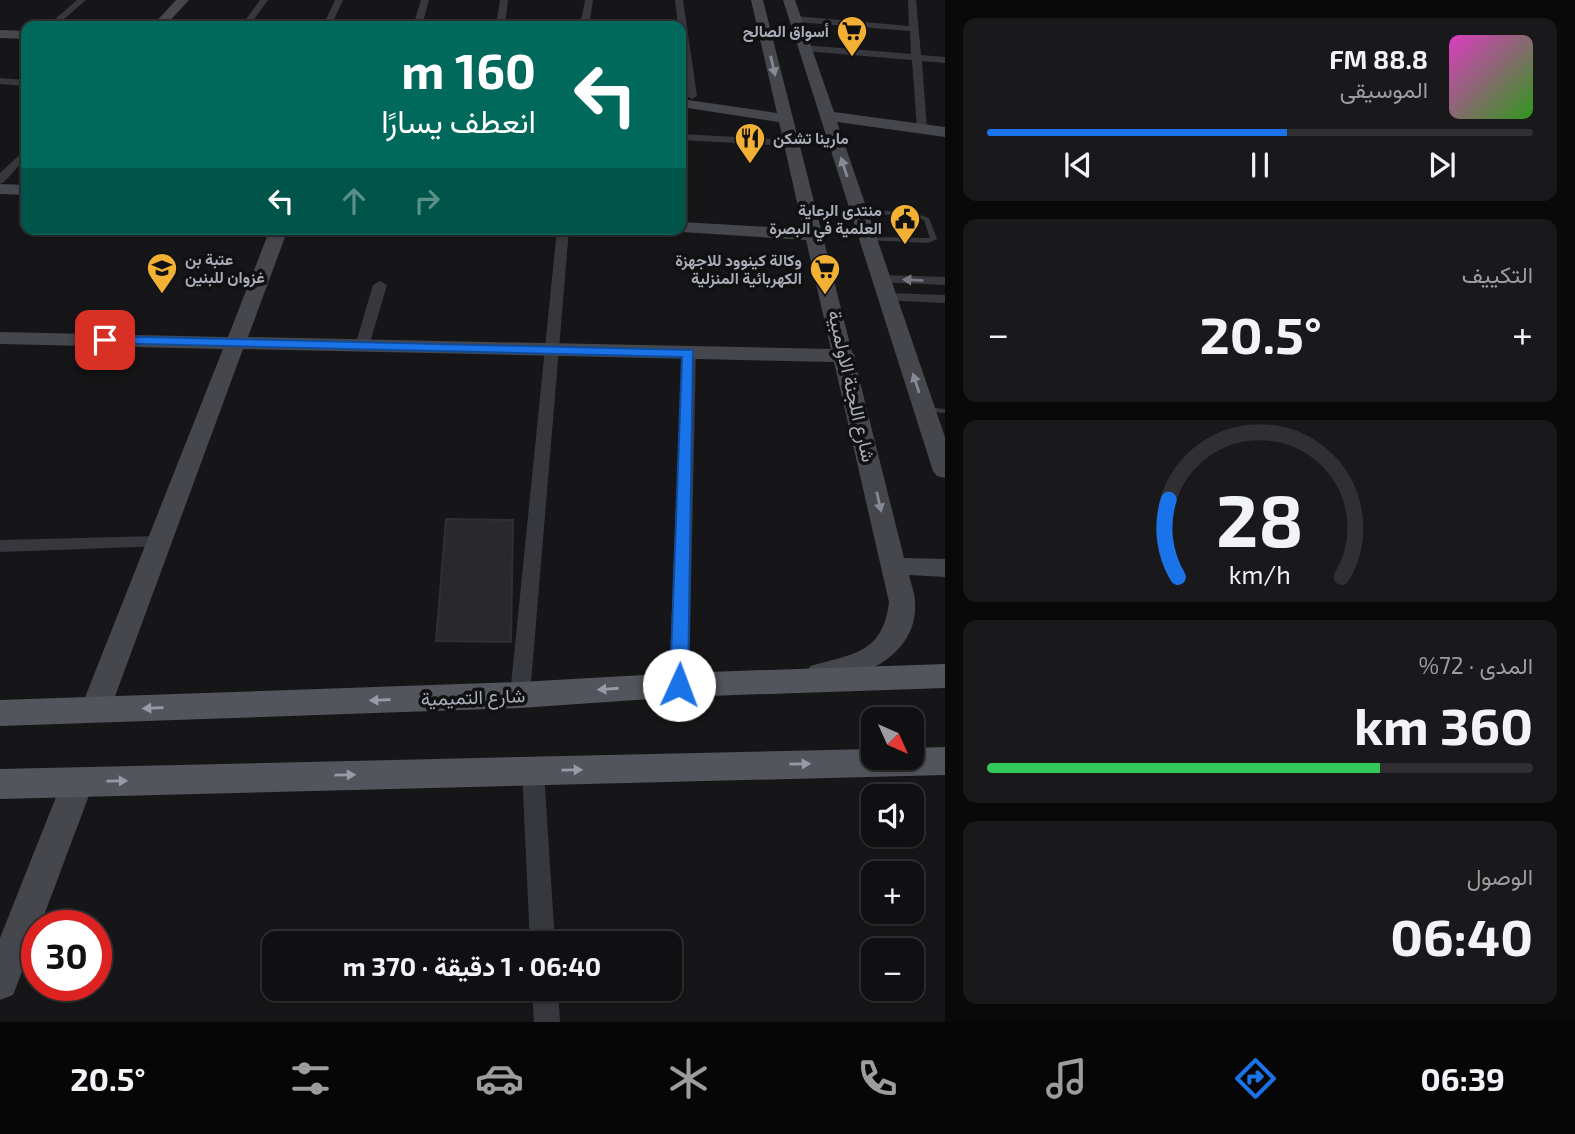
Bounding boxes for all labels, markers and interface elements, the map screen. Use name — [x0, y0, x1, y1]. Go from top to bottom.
supermarket icon: أسواق الصالح — [835, 14, 869, 58]
place label: أسواق الصالح — [743, 21, 829, 43]
text: 160 m — [401, 40, 536, 99]
text: 88.8 FM — [1329, 43, 1428, 74]
icon: left — [560, 49, 651, 140]
one-way arrow — [768, 55, 779, 77]
text: الموسيقى — [1340, 75, 1428, 103]
text: انعطف يسارًا — [381, 101, 536, 139]
restaurant icon: مارينا تشكن — [733, 121, 767, 165]
place label: مارينا تشكن — [773, 128, 849, 149]
icon: previous — [1059, 146, 1097, 184]
icon: pause — [1241, 146, 1279, 184]
icon: next — [1423, 146, 1461, 184]
one-way arrow — [838, 156, 849, 177]
icon: left — [262, 182, 300, 220]
icon: ahead — [335, 182, 373, 220]
icon: right — [408, 182, 446, 220]
place label: منتدى الرعاية العلمية في البصرة — [769, 200, 882, 242]
public building icon: منتدى الرعاية العلمية في البصرة — [888, 202, 922, 246]
place label: عتبة بن غزوان للبنين — [185, 249, 265, 288]
place label: وكالة كينوود للاجهزة الكهربائية المنزلية — [675, 250, 802, 289]
school or university icon: عتبة بن غزوان للبنين — [145, 251, 179, 295]
supermarket icon: وكالة كينوود للاجهزة الكهربائية المنزلية — [808, 252, 842, 296]
text: التكييف — [1462, 260, 1533, 288]
one-way arrow — [902, 274, 924, 285]
text: 20.5° — [1199, 302, 1322, 364]
street label: شارع اللجنة الاولمبية — [822, 308, 881, 465]
pin — [75, 310, 135, 370]
text: − — [987, 310, 1009, 356]
text: + — [1512, 310, 1533, 356]
icon: arrive — [86, 321, 124, 359]
one-way arrow — [910, 372, 921, 393]
text: 28 — [1216, 474, 1304, 562]
one-way arrow — [874, 491, 885, 513]
text: km/h — [1229, 559, 1291, 589]
position arrow — [642, 648, 716, 722]
text: المدى · 72% — [1418, 651, 1533, 679]
street label: شارع التميمية — [420, 683, 526, 712]
one-way arrow — [596, 684, 618, 695]
text: 360 km — [1354, 693, 1533, 755]
one-way arrow — [369, 695, 391, 706]
one-way arrow — [142, 703, 164, 714]
north arrow — [861, 707, 924, 770]
map controls — [861, 707, 924, 1001]
one-way arrow — [789, 759, 811, 770]
one-way arrow — [561, 764, 583, 776]
one-way arrow — [334, 770, 356, 781]
one-way arrow — [106, 775, 128, 786]
button: sound — [861, 784, 924, 847]
button: + — [861, 861, 924, 924]
text: الوصول — [1467, 862, 1533, 890]
text: 06:40 — [1390, 904, 1533, 966]
speed limit sign: 30 — [21, 910, 112, 1001]
button: − — [861, 938, 924, 1001]
text: 06:40 · 1 دقيقة · 370 m — [343, 950, 601, 981]
icon: filters — [286, 1054, 335, 1103]
icon: car — [475, 1054, 524, 1103]
icon: climate — [664, 1054, 713, 1103]
icon: phone — [853, 1054, 902, 1103]
icon: music — [1042, 1054, 1091, 1103]
icon: directions — [1231, 1054, 1280, 1103]
text: 20.5° — [70, 1059, 145, 1097]
text: 06:39 — [1421, 1059, 1505, 1097]

